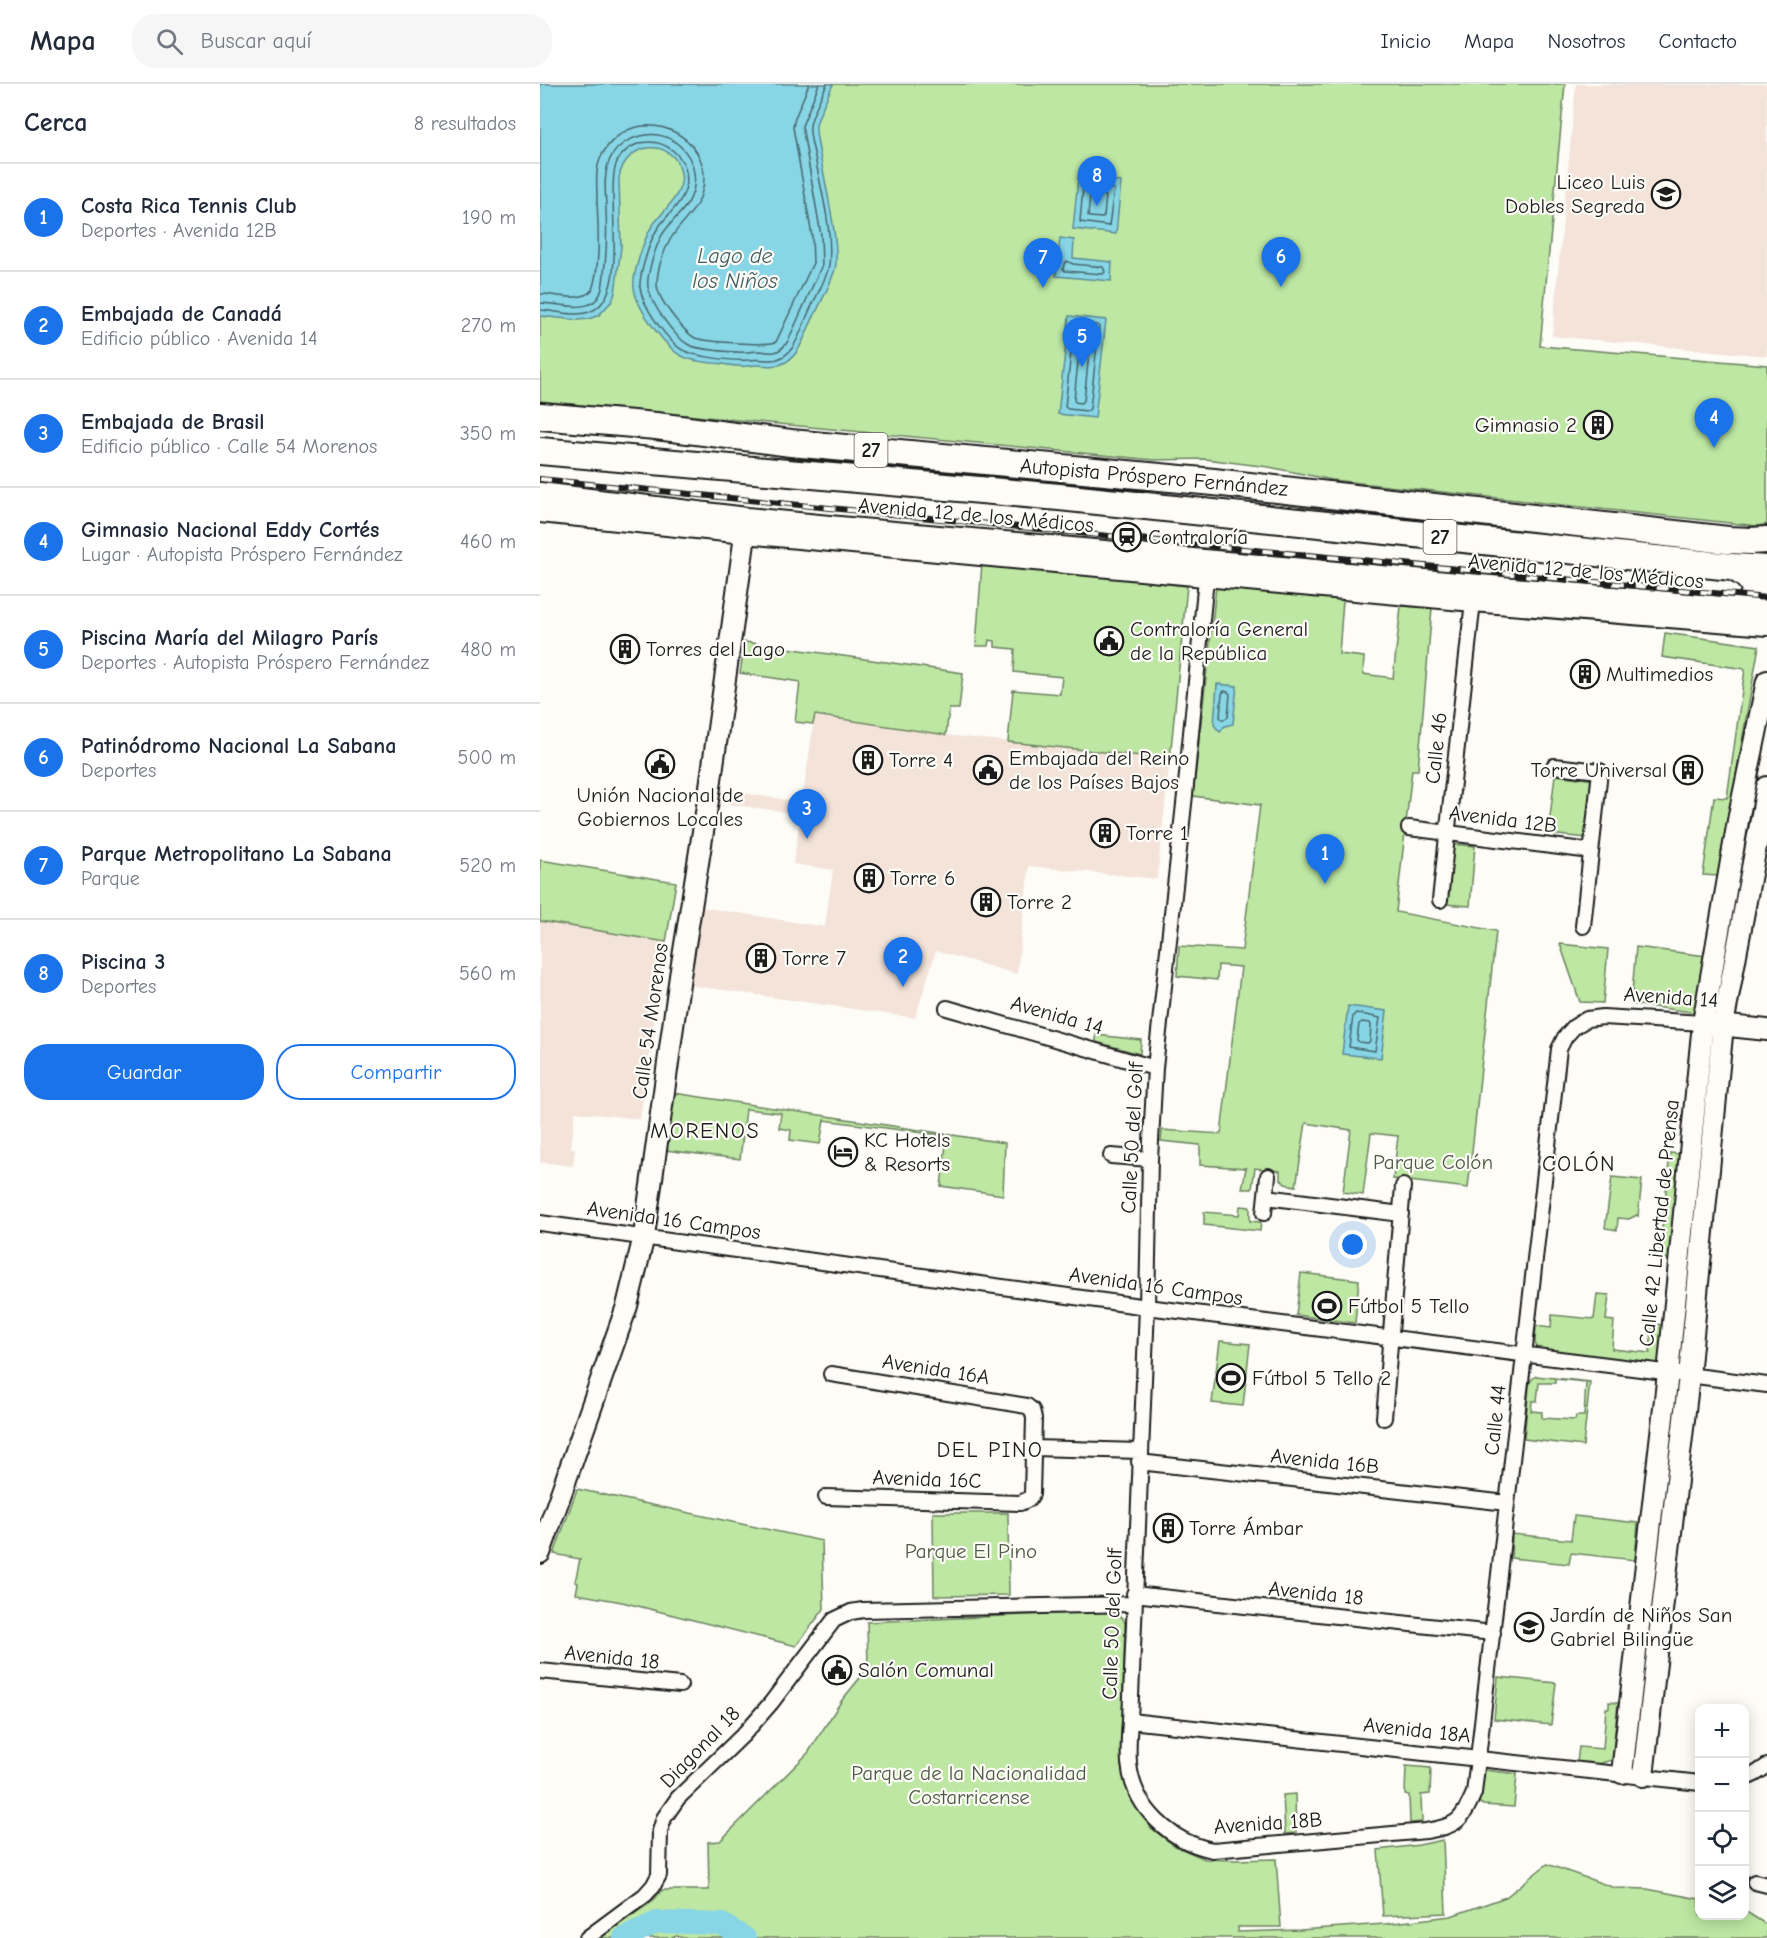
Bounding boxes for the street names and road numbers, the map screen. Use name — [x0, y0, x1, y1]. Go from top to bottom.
road number: 27 — [854, 433, 888, 467]
street label: Autopista Próspero Fernández — [1019, 453, 1289, 501]
street label: Avenida 12 de los Médicos — [857, 493, 1095, 537]
road number: 27 — [1424, 520, 1456, 554]
street label: Avenida 12 de los Médicos — [1467, 549, 1705, 593]
street label: Calle 46 — [1420, 711, 1452, 785]
street label: Avenida 12B — [1448, 800, 1558, 838]
street label: Calle 54 Morenos — [627, 941, 673, 1101]
street label: Avenida 14 — [1623, 982, 1719, 1012]
street label: Avenida 14 — [1008, 990, 1106, 1040]
street label: Calle 50 del Golf — [1116, 1061, 1148, 1214]
street label: Calle 42 Libertad de Prensa — [1634, 1098, 1684, 1348]
street label: Avenida 16 Campos — [586, 1196, 762, 1244]
street label: Avenida 16 Campos — [1068, 1262, 1244, 1310]
street label: Avenida 16A — [881, 1349, 991, 1389]
street label: Calle 44 — [1479, 1384, 1511, 1456]
street label: Avenida 16B — [1269, 1443, 1381, 1479]
street label: Avenida 16C — [872, 1465, 982, 1493]
street label: Calle 50 del Golf — [1097, 1547, 1127, 1700]
street label: Avenida 18 — [1267, 1576, 1365, 1610]
street label: Avenida 18 — [563, 1640, 661, 1674]
street label: Diagonal 18 — [655, 1701, 745, 1793]
street label: Avenida 18A — [1362, 1712, 1472, 1748]
street label: Avenida 18B — [1213, 1807, 1323, 1839]

